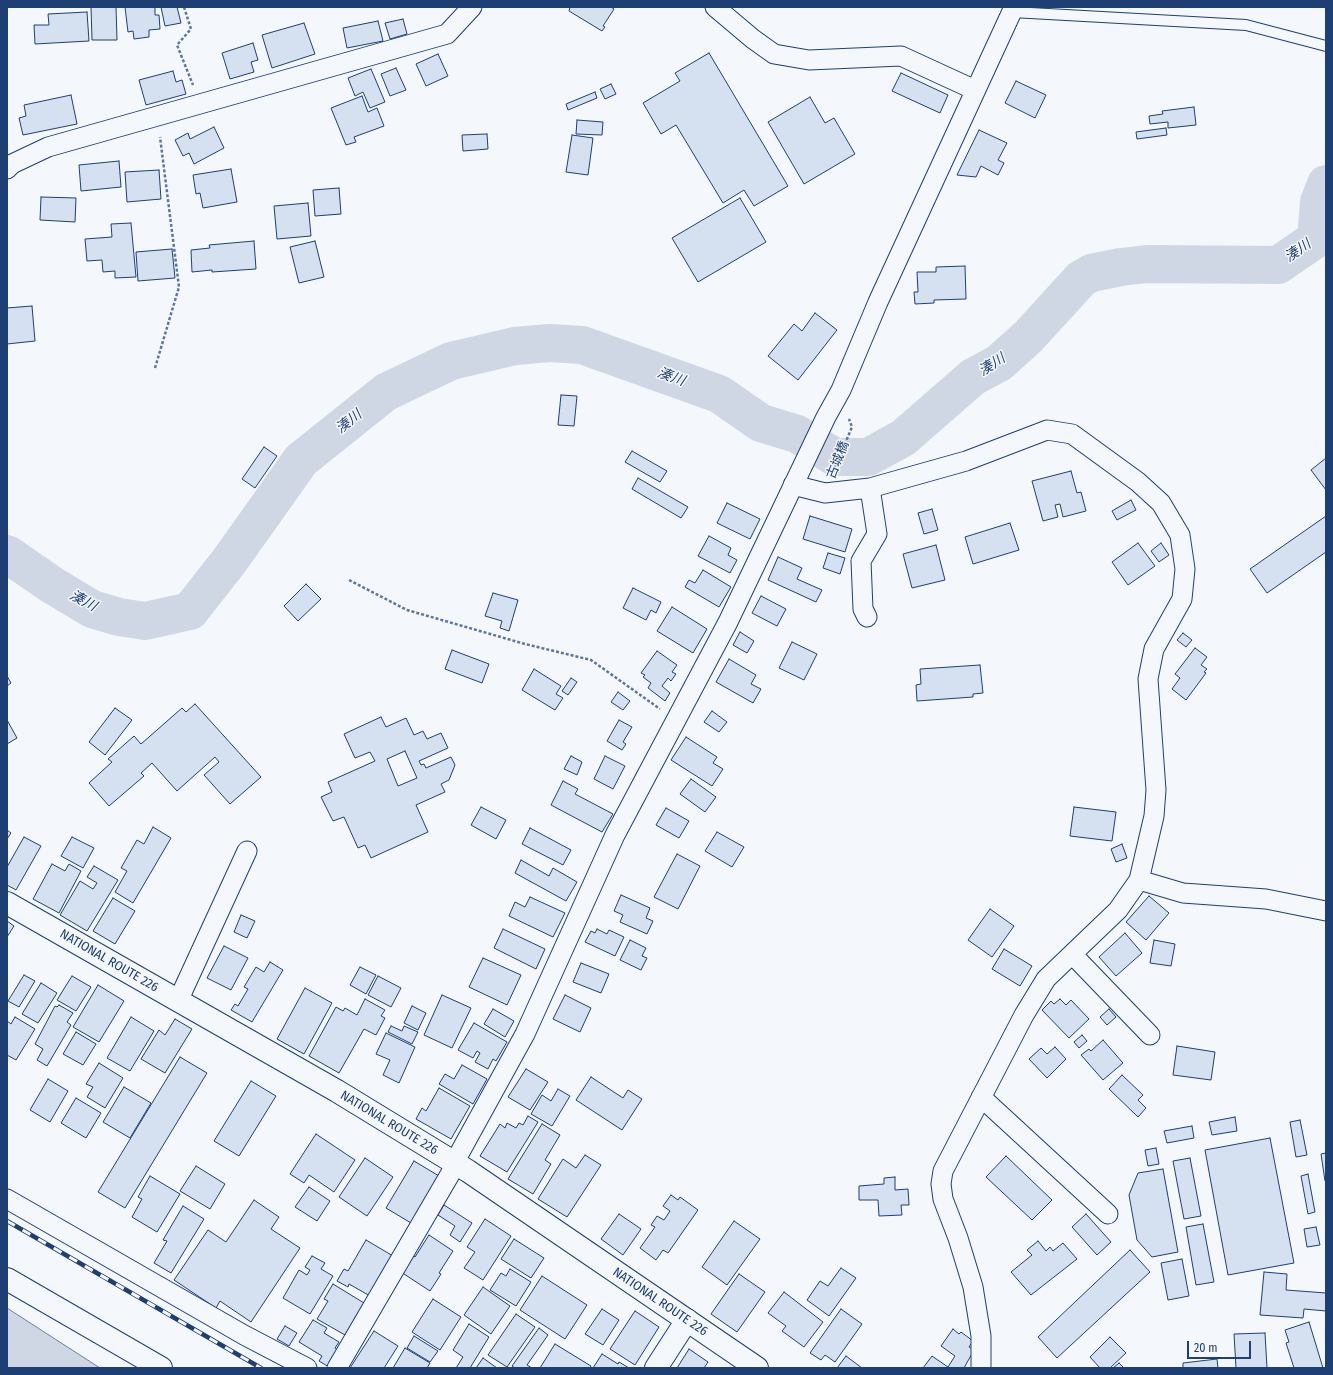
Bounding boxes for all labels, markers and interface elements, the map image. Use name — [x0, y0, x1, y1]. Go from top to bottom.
water label: 湊川 — [1282, 236, 1314, 266]
water label: 湊川 — [976, 350, 1008, 380]
water label: 湊川 — [655, 364, 687, 390]
water label: 湊川 — [333, 407, 365, 437]
street label: 古城橋 — [823, 439, 853, 481]
water label: 湊川 — [67, 587, 99, 615]
street label: NATIONAL ROUTE 226 — [57, 926, 161, 996]
street label: NATIONAL ROUTE 226 — [337, 1088, 441, 1158]
street label: NATIONAL ROUTE 226 — [610, 1264, 710, 1340]
scale bar — [1189, 1333, 1253, 1359]
text: 20 m — [1194, 1341, 1218, 1355]

